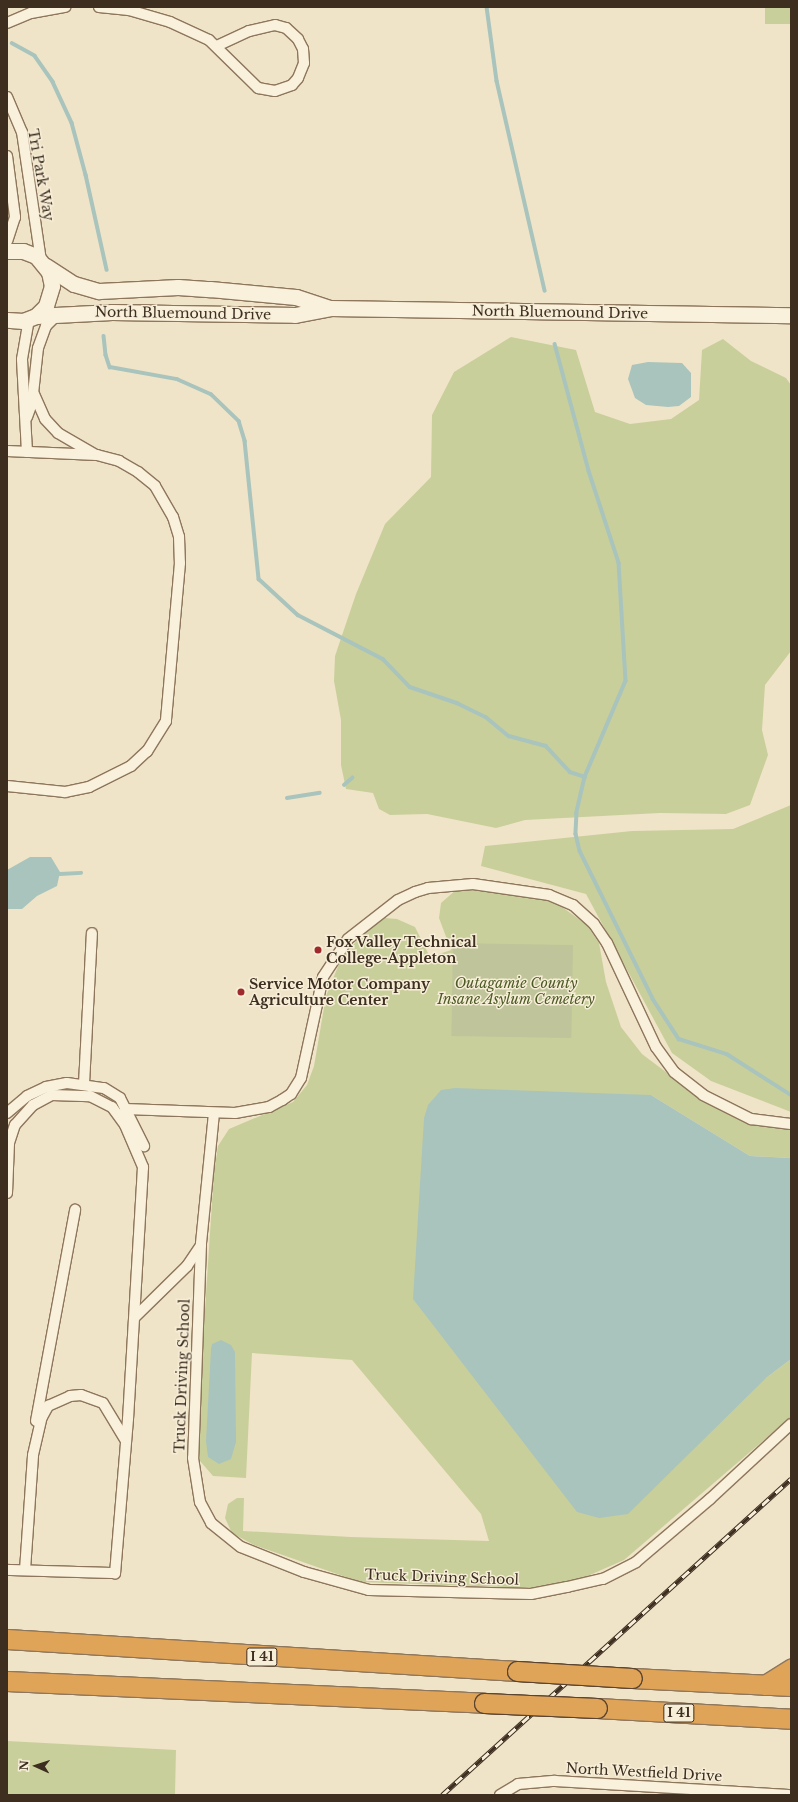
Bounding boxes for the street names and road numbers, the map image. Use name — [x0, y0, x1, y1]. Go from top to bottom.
street label: Tri Park Way — [25, 127, 57, 223]
street label: North Bluemound Drive — [472, 302, 648, 322]
street label: North Bluemound Drive — [95, 303, 271, 323]
street label: Truck Driving School — [171, 1298, 193, 1454]
street label: Truck Driving School — [364, 1566, 520, 1588]
road number: I 41 — [246, 1646, 278, 1668]
road number: I 41 — [663, 1702, 695, 1724]
street label: North Westfield Drive — [565, 1759, 723, 1785]

